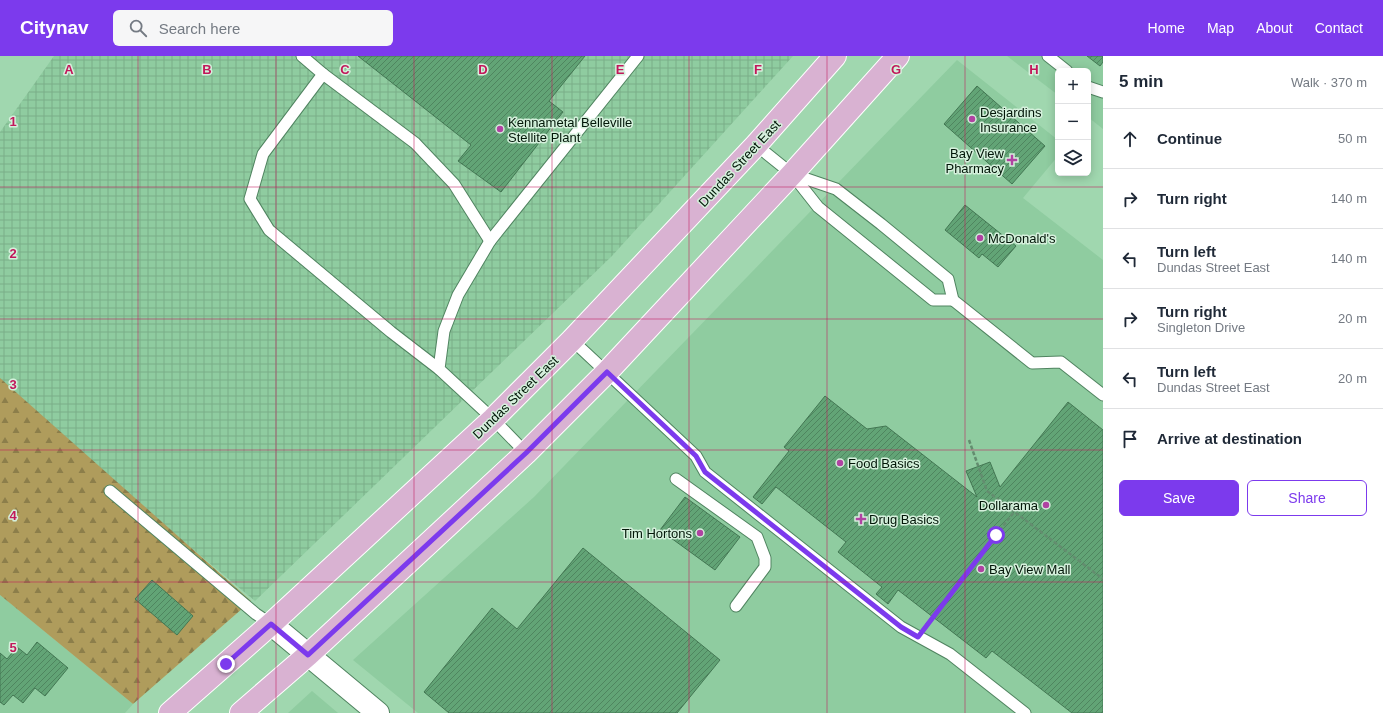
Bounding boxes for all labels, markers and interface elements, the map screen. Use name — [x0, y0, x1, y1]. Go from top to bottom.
search box — [113, 10, 393, 46]
text: Citynav — [20, 17, 89, 38]
icon: search — [127, 17, 149, 39]
text: Search here — [159, 20, 240, 37]
text: Home — [1148, 20, 1185, 36]
text: Map — [1207, 20, 1234, 36]
text: About — [1256, 20, 1293, 36]
text: Contact — [1315, 20, 1363, 36]
text: A — [64, 62, 74, 77]
text: B — [202, 62, 212, 77]
text: C — [340, 62, 350, 77]
text: D — [478, 62, 488, 77]
text: E — [616, 62, 625, 77]
text: F — [754, 62, 762, 77]
text: G — [891, 62, 901, 77]
text: H — [1029, 62, 1039, 77]
map controls — [1055, 68, 1091, 176]
button: + — [1055, 68, 1091, 104]
text: 5 min — [1119, 72, 1163, 91]
text: Walk · 370 m — [1291, 75, 1367, 90]
button: − — [1055, 104, 1091, 140]
place label: Desjardins Insurance — [980, 105, 1042, 135]
text: 1 — [9, 114, 17, 129]
marker: Desjardins Insurance — [967, 114, 977, 124]
place label: Kennametal Belleville Stellite Plant — [508, 115, 632, 145]
street label: Dundas Street East — [695, 117, 784, 210]
marker: Kennametal Belleville Stellite Plant — [495, 124, 505, 134]
icon: ahead — [1119, 128, 1141, 150]
text: Continue — [1157, 130, 1222, 147]
text: 50 m — [1338, 131, 1367, 146]
button: layers — [1055, 140, 1091, 176]
place label: Bay View Pharmacy — [945, 146, 1005, 176]
marker: Bay View Pharmacy — [1007, 155, 1017, 165]
icon: right — [1119, 188, 1141, 210]
text: Turn right — [1157, 190, 1227, 207]
text: 140 m — [1331, 191, 1367, 206]
place label: McDonald's — [988, 231, 1056, 246]
marker: McDonald's — [975, 233, 985, 243]
text: Turn left — [1157, 243, 1216, 260]
text: 2 — [9, 246, 17, 261]
icon: left — [1119, 248, 1141, 270]
text: 140 m — [1331, 251, 1367, 266]
text: Dundas Street East — [1157, 260, 1270, 275]
text: Turn right — [1157, 303, 1227, 320]
icon: right — [1119, 308, 1141, 330]
text: 20 m — [1338, 311, 1367, 326]
text: Singleton Drive — [1157, 320, 1245, 335]
street label: Dundas Street East — [470, 353, 561, 442]
text: Turn left — [1157, 363, 1216, 380]
icon: left — [1119, 368, 1141, 390]
text: 20 m — [1338, 371, 1367, 386]
text: 3 — [9, 377, 17, 392]
text: Dundas Street East — [1157, 380, 1270, 395]
icon: arrive — [1119, 428, 1141, 450]
text: Arrive at destination — [1157, 430, 1302, 447]
place label: Food Basics — [848, 456, 920, 471]
marker: Food Basics — [835, 458, 845, 468]
button: Save — [1119, 480, 1239, 516]
button: Share — [1247, 480, 1367, 516]
place label: Dollarama — [979, 498, 1039, 513]
marker: Dollarama — [1041, 500, 1051, 510]
text: 4 — [9, 508, 17, 523]
place label: Drug Basics — [869, 512, 940, 527]
marker: Drug Basics — [856, 514, 866, 524]
place label: Tim Hortons — [622, 526, 692, 541]
route start — [987, 526, 1005, 544]
marker: Tim Hortons — [695, 528, 705, 538]
place label: Bay View Mall — [989, 562, 1071, 577]
marker: Bay View Mall — [976, 564, 986, 574]
text: 5 — [9, 640, 17, 655]
route end — [217, 655, 235, 673]

